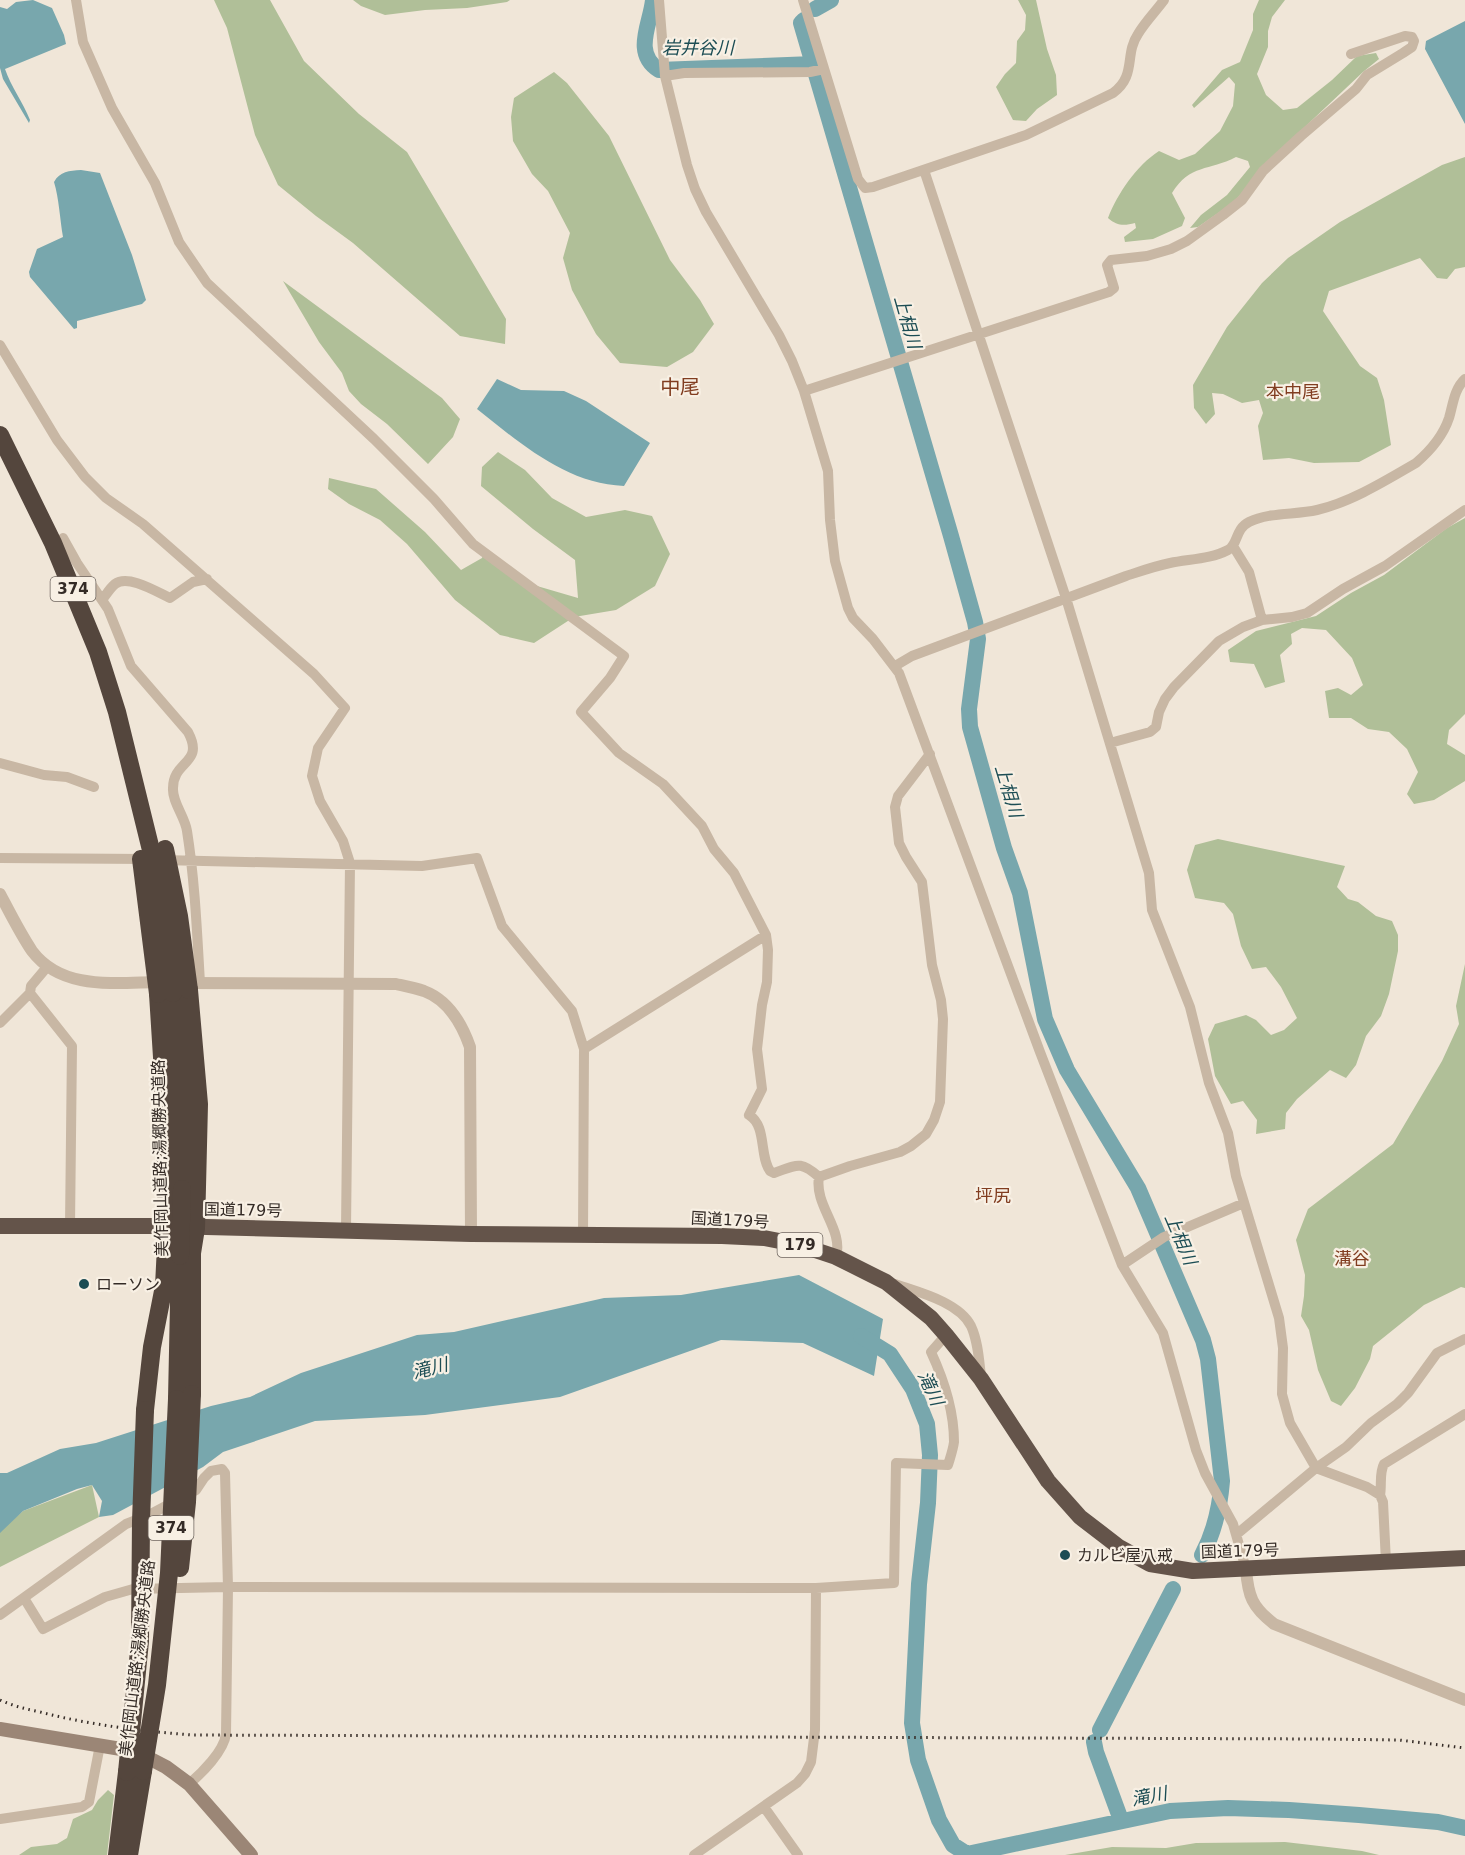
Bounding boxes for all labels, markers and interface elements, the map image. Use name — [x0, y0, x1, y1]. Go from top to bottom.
water label: 岩井谷川 — [662, 37, 736, 58]
water label: 上相川 — [890, 293, 926, 353]
district label: 中尾 — [660, 375, 700, 399]
district label: 本中尾 — [1266, 381, 1320, 402]
road number: 374 — [50, 577, 96, 601]
water label: 上相川 — [991, 762, 1028, 822]
street label: 美作岡山道路;湯郷勝央道路 — [149, 1059, 171, 1257]
district label: 坪尻 — [975, 1185, 1011, 1206]
street label: 国道179号 — [204, 1200, 282, 1220]
street label: 国道179号 — [690, 1208, 770, 1232]
water label: 上相川 — [1161, 1210, 1202, 1270]
road number: 179 — [778, 1233, 822, 1257]
district label: 溝谷 — [1334, 1248, 1370, 1269]
place label: ローソン — [96, 1275, 160, 1294]
marker: ローソン — [77, 1277, 91, 1291]
water label: 滝川 — [410, 1353, 452, 1383]
water label: 滝川 — [914, 1367, 949, 1411]
road number: 374 — [148, 1516, 194, 1540]
street label: 国道179号 — [1200, 1540, 1280, 1562]
place label: カルビ屋八戒 — [1077, 1546, 1173, 1565]
marker: カルビ屋八戒 — [1058, 1548, 1072, 1562]
street label: 美作岡山道路;湯郷勝央道路 — [116, 1559, 158, 1757]
water label: 滝川 — [1129, 1782, 1171, 1810]

